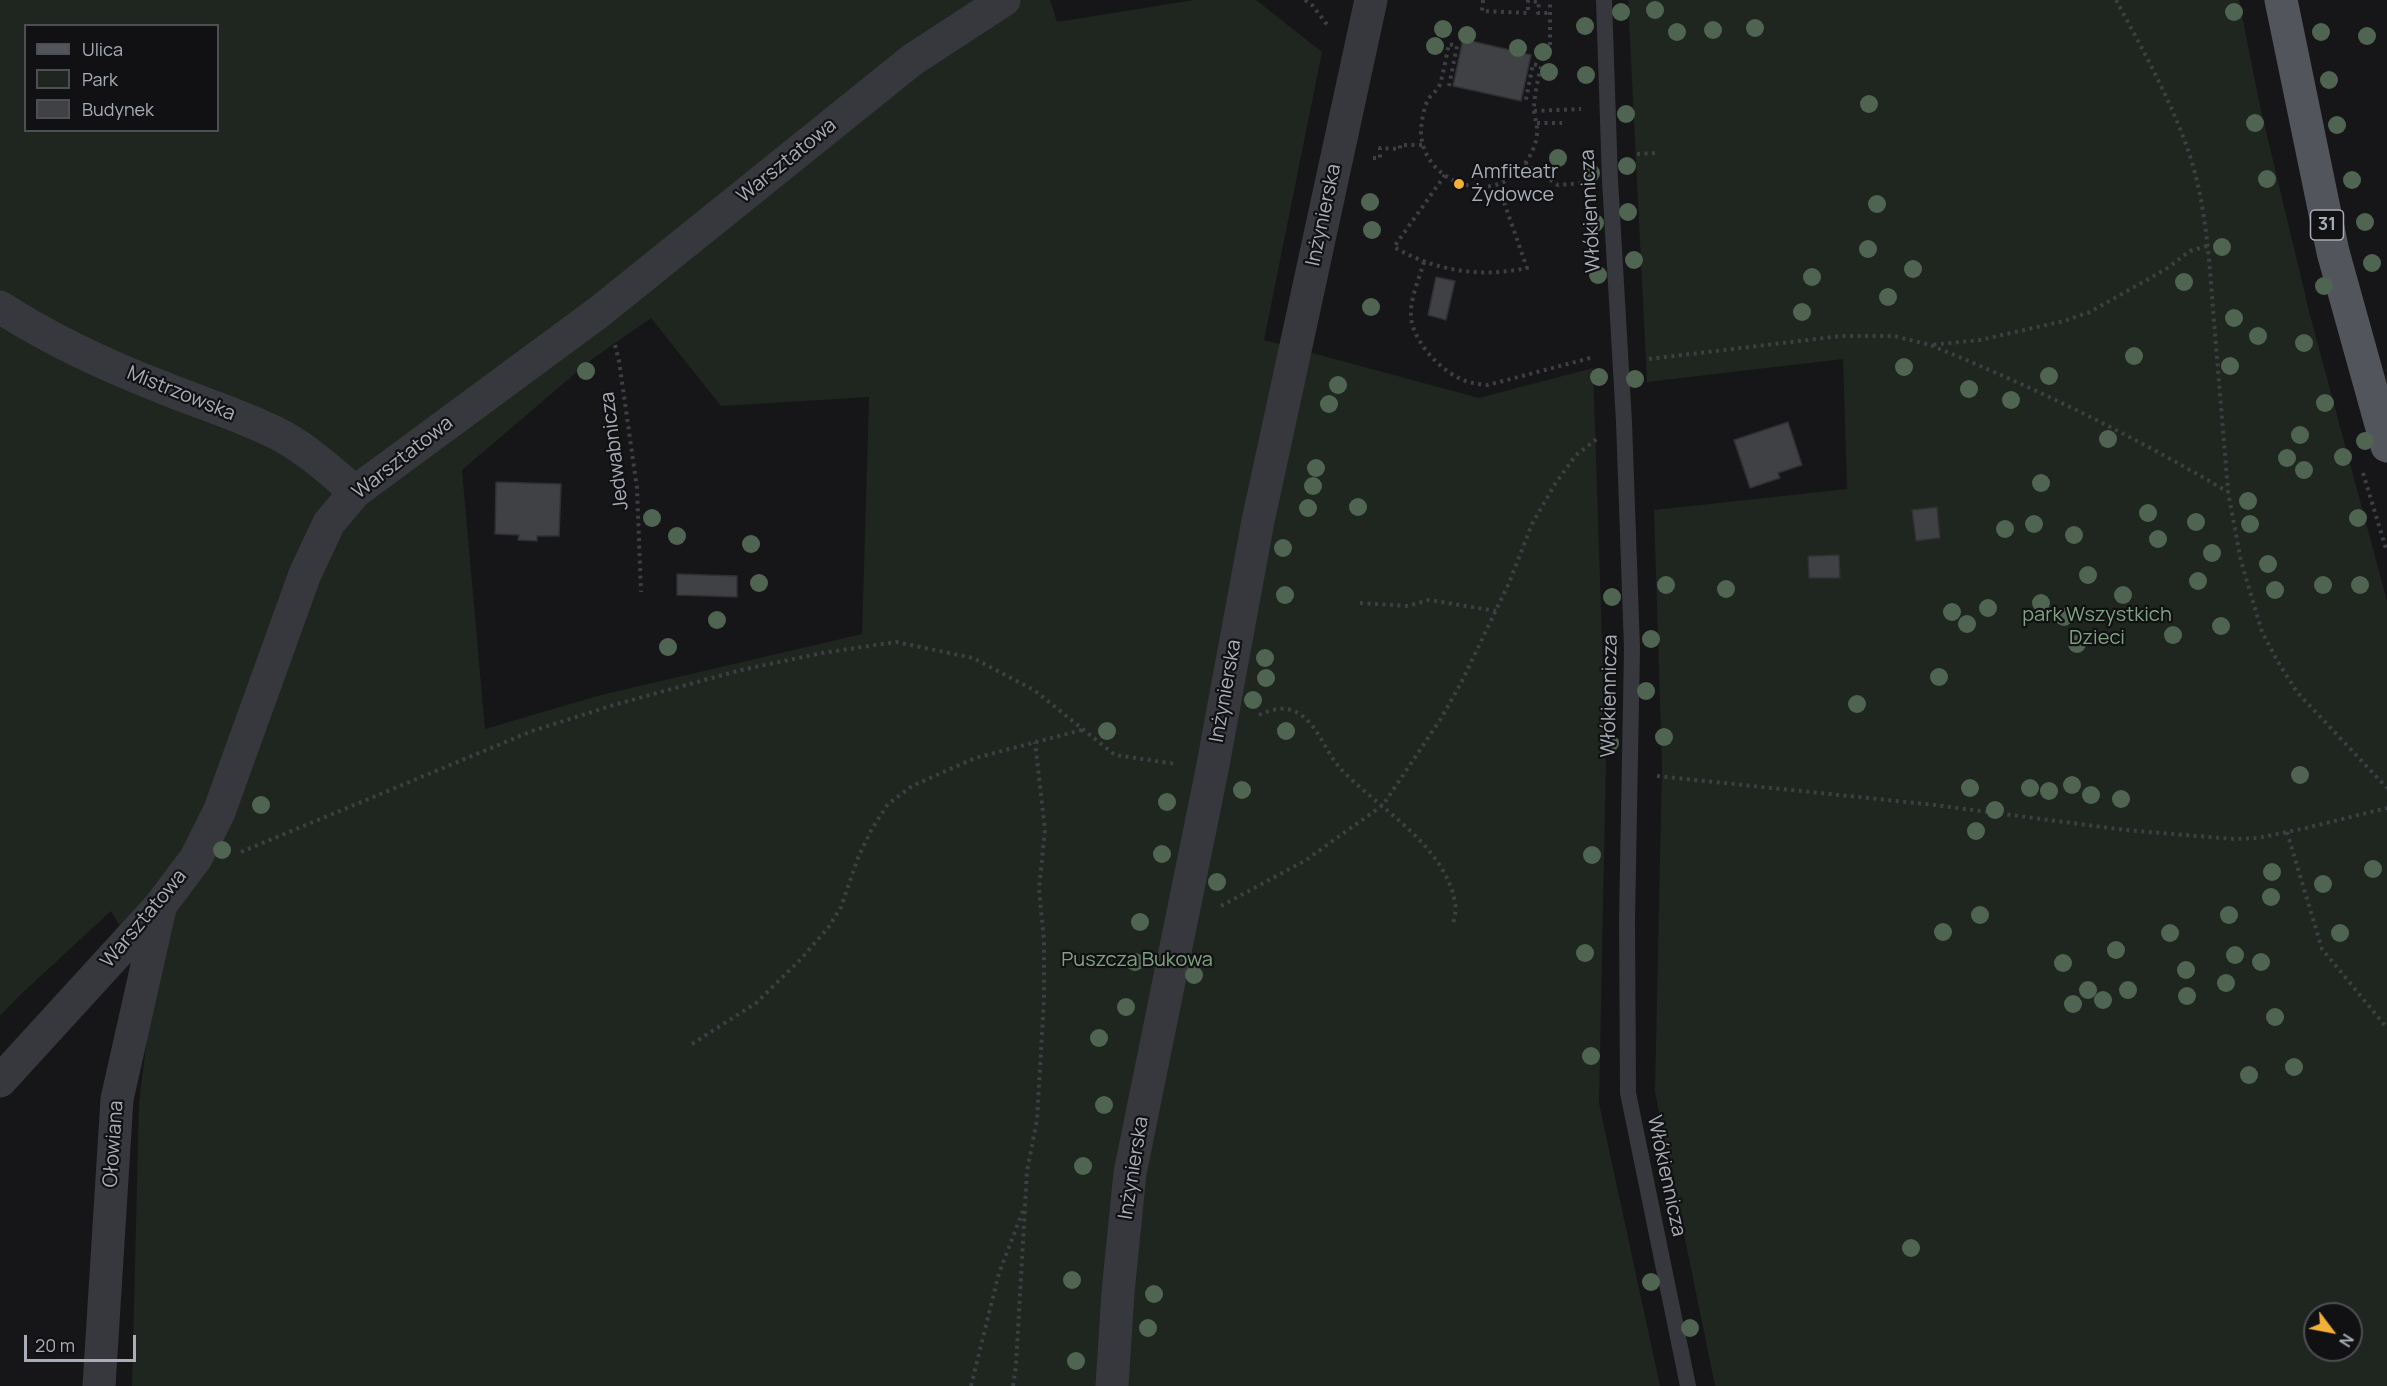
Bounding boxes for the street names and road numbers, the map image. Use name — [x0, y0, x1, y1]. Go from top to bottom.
street label: Warsztatowa — [732, 114, 842, 208]
street label: Włókiennicza — [1576, 149, 1606, 273]
street label: Inżynierska — [1301, 162, 1347, 268]
road number: 31 — [2310, 210, 2344, 240]
street label: Mistrzowska — [123, 361, 239, 427]
street label: Jedwabnicza — [596, 390, 634, 512]
street label: Warsztatowa — [348, 411, 458, 505]
street label: Włókiennicza — [1597, 634, 1623, 758]
street label: Inżynierska — [1205, 638, 1247, 744]
street label: Warsztatowa — [96, 865, 192, 973]
street label: Ołowiana — [99, 1100, 129, 1188]
street label: Włókiennicza — [1641, 1113, 1691, 1239]
street label: Inżynierska — [1114, 1115, 1154, 1221]

